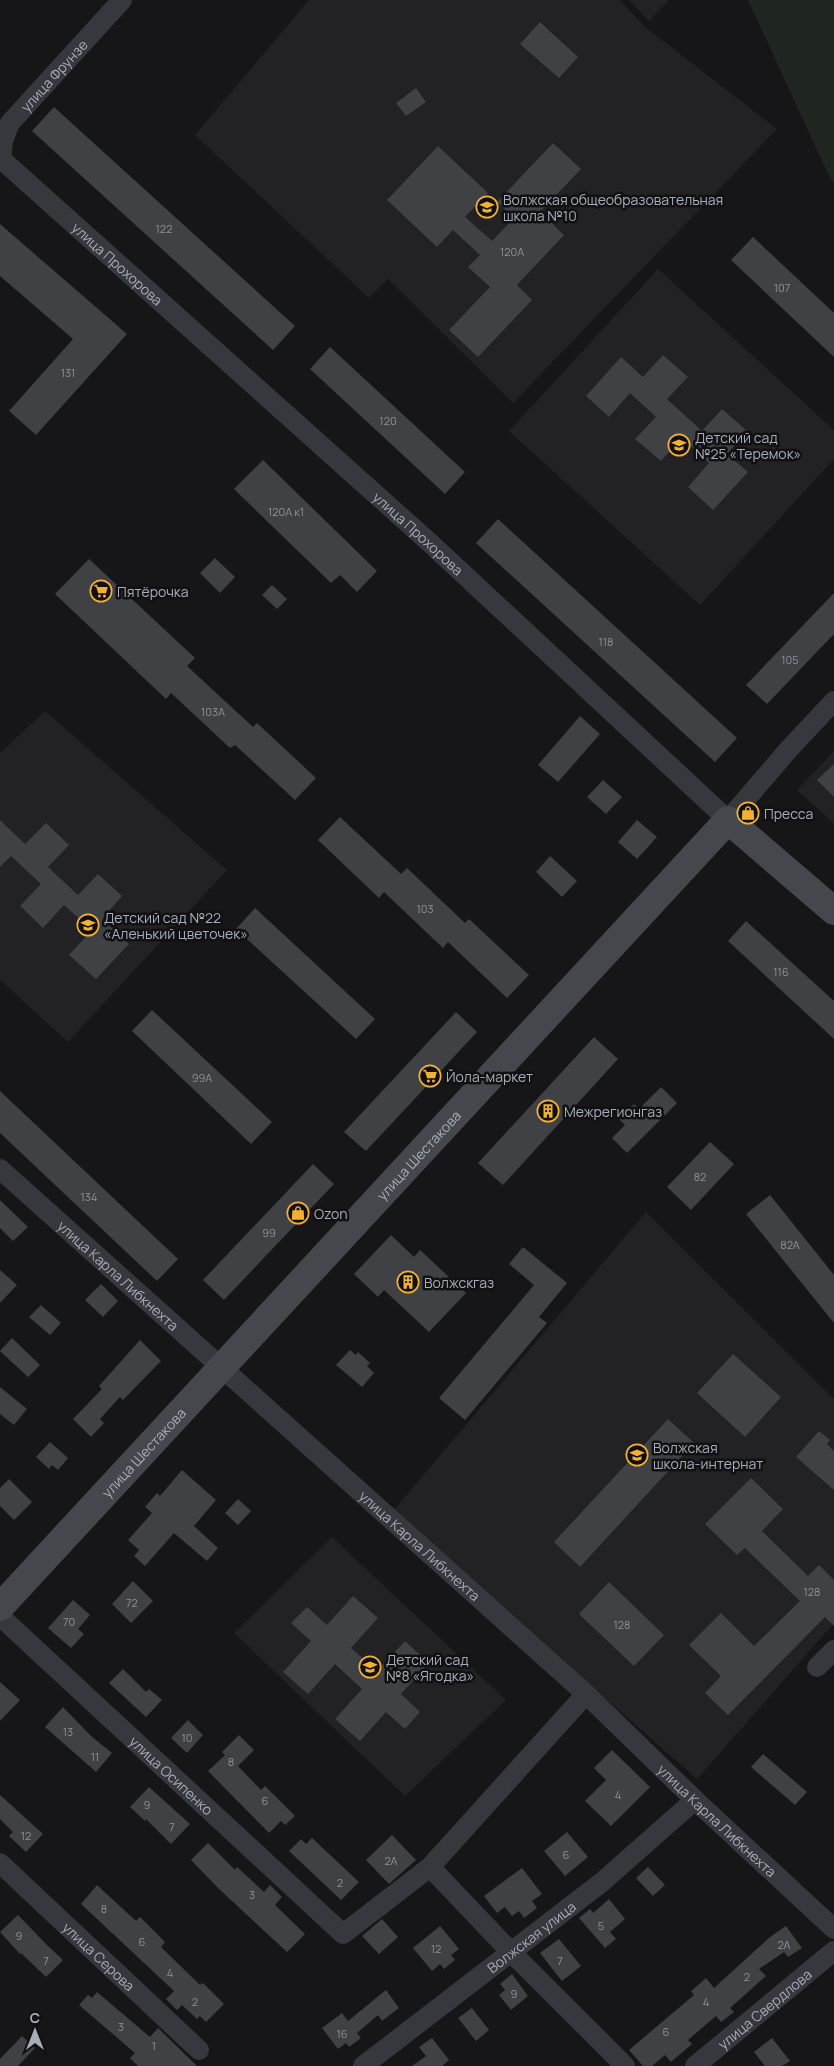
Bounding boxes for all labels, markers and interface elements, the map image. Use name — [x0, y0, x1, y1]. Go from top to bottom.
street label: улица Фрунзе — [16, 35, 91, 115]
place label: Волжская общеобразовательная школа №10 — [503, 190, 723, 225]
school or university icon: Волжская общеобразовательная школа №10 — [475, 195, 499, 219]
street label: улица Прохорова — [68, 218, 167, 309]
house number: 122 — [156, 221, 172, 236]
house number: 120А — [500, 244, 524, 259]
house number: 107 — [774, 280, 790, 295]
house number: 131 — [61, 365, 75, 380]
house number: 120 — [379, 413, 397, 428]
place label: Детский сад №25 «Теремок» — [695, 428, 801, 463]
school or university icon: Детский сад №25 «Теремок» — [667, 433, 691, 457]
street label: улица Прохорова — [369, 487, 468, 579]
house number: 120А к1 — [268, 504, 304, 519]
supermarket icon: Пятёрочка — [89, 579, 113, 603]
place label: Пятёрочка — [117, 582, 189, 601]
house number: 118 — [599, 634, 613, 649]
house number: 105 — [781, 652, 799, 667]
house number: 103А — [201, 704, 225, 719]
shop icon: Пресса — [736, 801, 760, 825]
place label: Пресса — [764, 804, 813, 823]
house number: 103 — [416, 901, 434, 916]
place label: Детский сад №22 «Аленький цветочек» — [104, 908, 248, 943]
school or university icon: Детский сад №22 «Аленький цветочек» — [76, 913, 100, 937]
house number: 116 — [773, 964, 789, 979]
supermarket icon: Йола-маркет — [418, 1064, 442, 1088]
place label: Йола-маркет — [446, 1067, 533, 1086]
house number: 99А — [192, 1070, 212, 1085]
building icon: Межрегионгаз — [536, 1099, 560, 1123]
place label: Межрегионгаз — [564, 1102, 662, 1121]
street label: улица Шестакова — [372, 1106, 465, 1204]
house number: 82 — [694, 1169, 706, 1184]
house number: 134 — [81, 1189, 97, 1204]
shop icon: Ozon — [286, 1201, 310, 1225]
place label: Ozon — [314, 1204, 348, 1223]
street label: улица Карла Либкнехта — [54, 1216, 183, 1334]
house number: 99 — [262, 1225, 276, 1240]
house number: 82А — [780, 1237, 800, 1252]
building icon: Волжскгаз — [396, 1270, 420, 1294]
place label: Волжскгаз — [424, 1273, 494, 1292]
street label: улица Шестакова — [97, 1403, 190, 1501]
place label: Волжская школа-интернат — [653, 1438, 763, 1473]
school or university icon: Волжская школа-интернат — [625, 1443, 649, 1467]
street label: улица Карла Либкнехта — [355, 1486, 485, 1605]
house number: 128 — [804, 1584, 820, 1599]
house number: 72 — [126, 1595, 138, 1610]
house number: 70 — [63, 1614, 75, 1629]
house number: 128 — [614, 1617, 630, 1632]
place label: Детский сад №8 «Ягодка» — [386, 1650, 474, 1685]
school or university icon: Детский сад №8 «Ягодка» — [358, 1655, 382, 1679]
house number: 13 — [63, 1724, 73, 1739]
house number: 10 — [181, 1730, 193, 1745]
street label: улица Осипенко — [126, 1731, 218, 1819]
house number: 11 — [91, 1749, 99, 1764]
house number: 8 — [228, 1754, 234, 1769]
street label: улица Карла Либкнехта — [654, 1760, 781, 1881]
house number: 4 — [615, 1787, 621, 1802]
house number: 6 — [262, 1793, 269, 1808]
house number: 9 — [144, 1797, 151, 1812]
house number: 7 — [169, 1819, 175, 1834]
house number: 12 — [21, 1828, 31, 1843]
house number: 6 — [563, 1847, 570, 1862]
house number: 2А — [384, 1853, 398, 1868]
house number: 2 — [337, 1875, 343, 1890]
house number: 3 — [249, 1887, 255, 1902]
street label: Волжская улица — [483, 1896, 579, 1977]
house number: 8 — [101, 1901, 107, 1916]
street label: улица Серова — [59, 1918, 139, 1995]
house number: 5 — [598, 1918, 604, 1933]
house number: 9 — [16, 1928, 23, 1943]
house number: 6 — [139, 1934, 146, 1949]
house number: 2А — [777, 1937, 791, 1952]
house number: 12 — [431, 1941, 441, 1956]
house number: 7 — [43, 1953, 49, 1968]
house number: 7 — [557, 1953, 563, 1968]
street label: улица Свердлова — [713, 1964, 815, 2053]
house number: 4 — [167, 1965, 173, 1980]
house number: 2 — [744, 1969, 750, 1984]
house number: 9 — [511, 1986, 518, 2001]
house number: 2 — [192, 1994, 198, 2009]
house number: 4 — [703, 1994, 709, 2009]
north arrow — [10, 2006, 60, 2056]
text: С — [30, 2008, 40, 2027]
house number: 3 — [118, 2019, 124, 2034]
house number: 6 — [663, 2024, 670, 2039]
house number: 16 — [336, 2026, 348, 2041]
house number: 1 — [152, 2038, 156, 2053]

